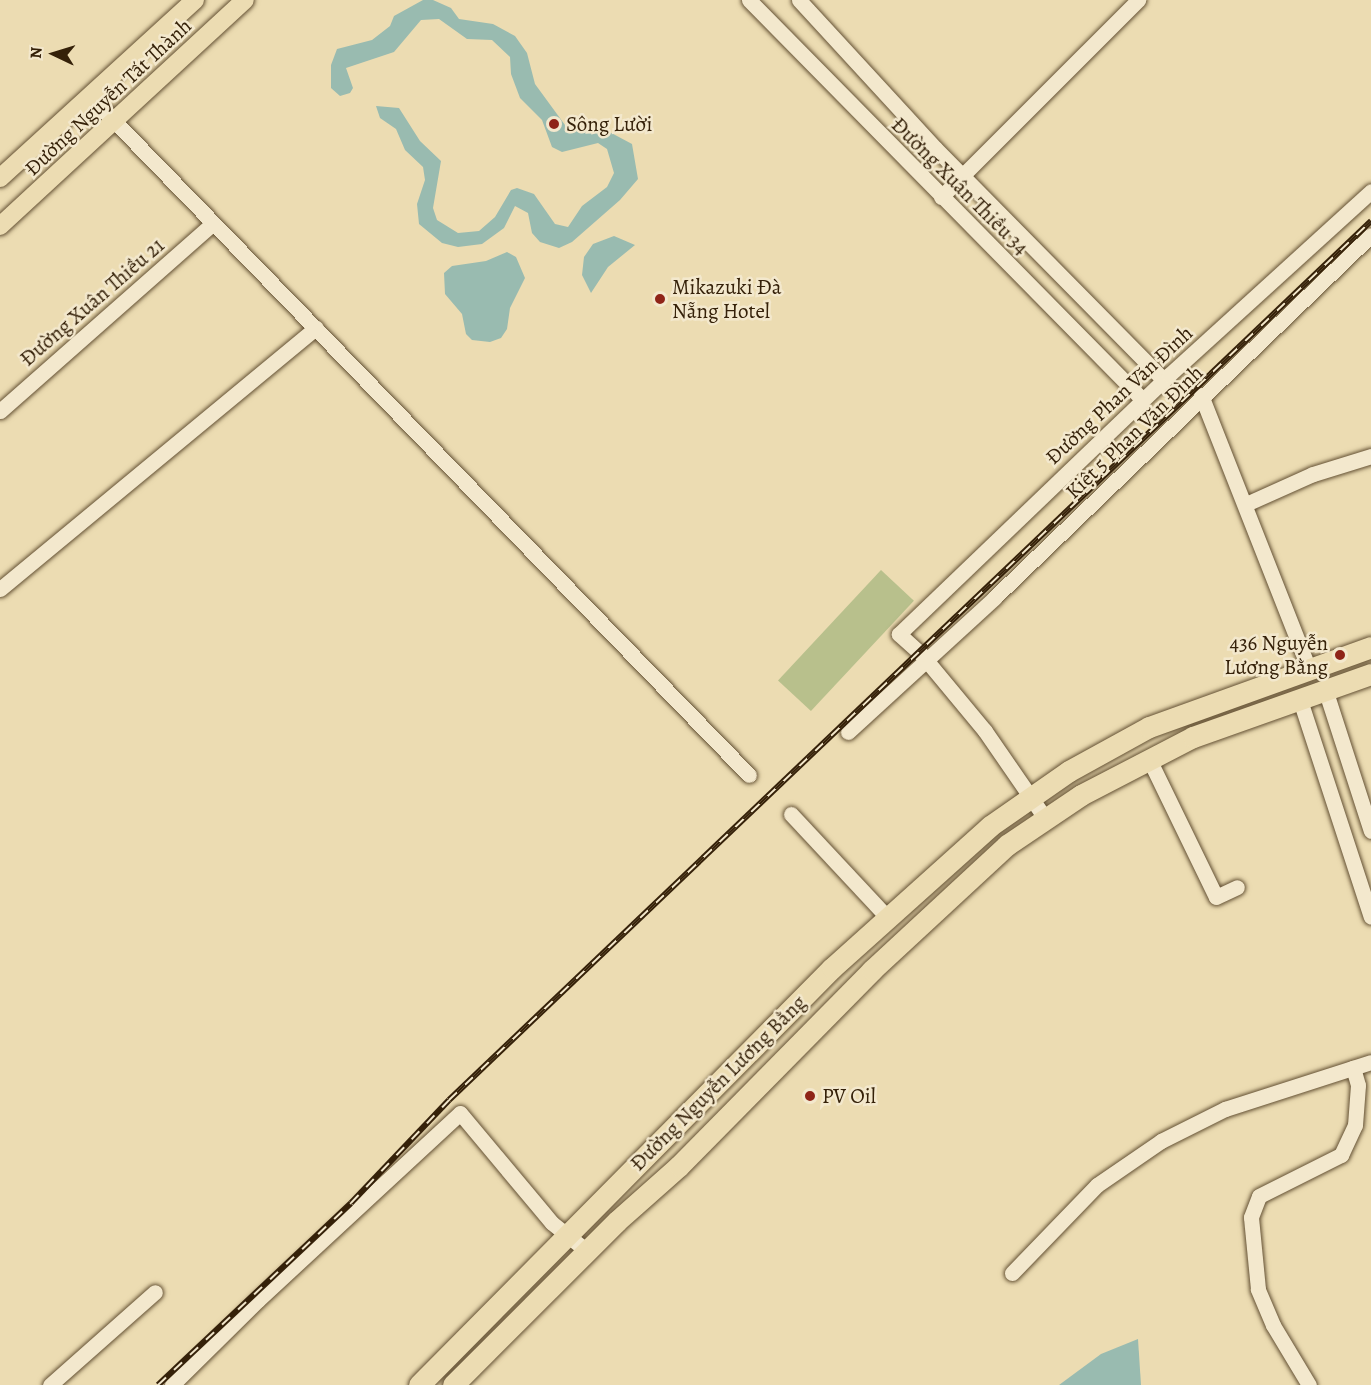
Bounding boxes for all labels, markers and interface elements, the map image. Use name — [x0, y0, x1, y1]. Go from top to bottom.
street label: Đường Nguyễn Tất Thành — [19, 13, 197, 181]
north arrow — [24, 24, 84, 84]
place label: Sông Lười — [566, 111, 652, 137]
street label: Đường Xuân Thiều 34 — [886, 112, 1034, 260]
marker: Sông Lười — [547, 117, 561, 131]
street label: Đường Xuân Thiều 21 — [15, 233, 169, 371]
place label: Mikazuki Đà Nẵng Hotel — [672, 274, 782, 324]
marker: Mikazuki Đà Nẵng Hotel — [653, 292, 667, 306]
street label: Đường Phan Văn Đình — [1040, 320, 1198, 470]
street label: Kiệt 5 Phan Văn Đình — [1060, 360, 1208, 504]
place label: 436 Nguyễn Lương Bằng — [1224, 630, 1328, 680]
marker: 436 Nguyễn Lương Bằng — [1333, 648, 1347, 662]
street label: Đường Nguyễn Lương Bằng — [625, 990, 811, 1176]
place label: PV Oil — [822, 1083, 876, 1109]
marker: PV Oil — [803, 1089, 817, 1103]

